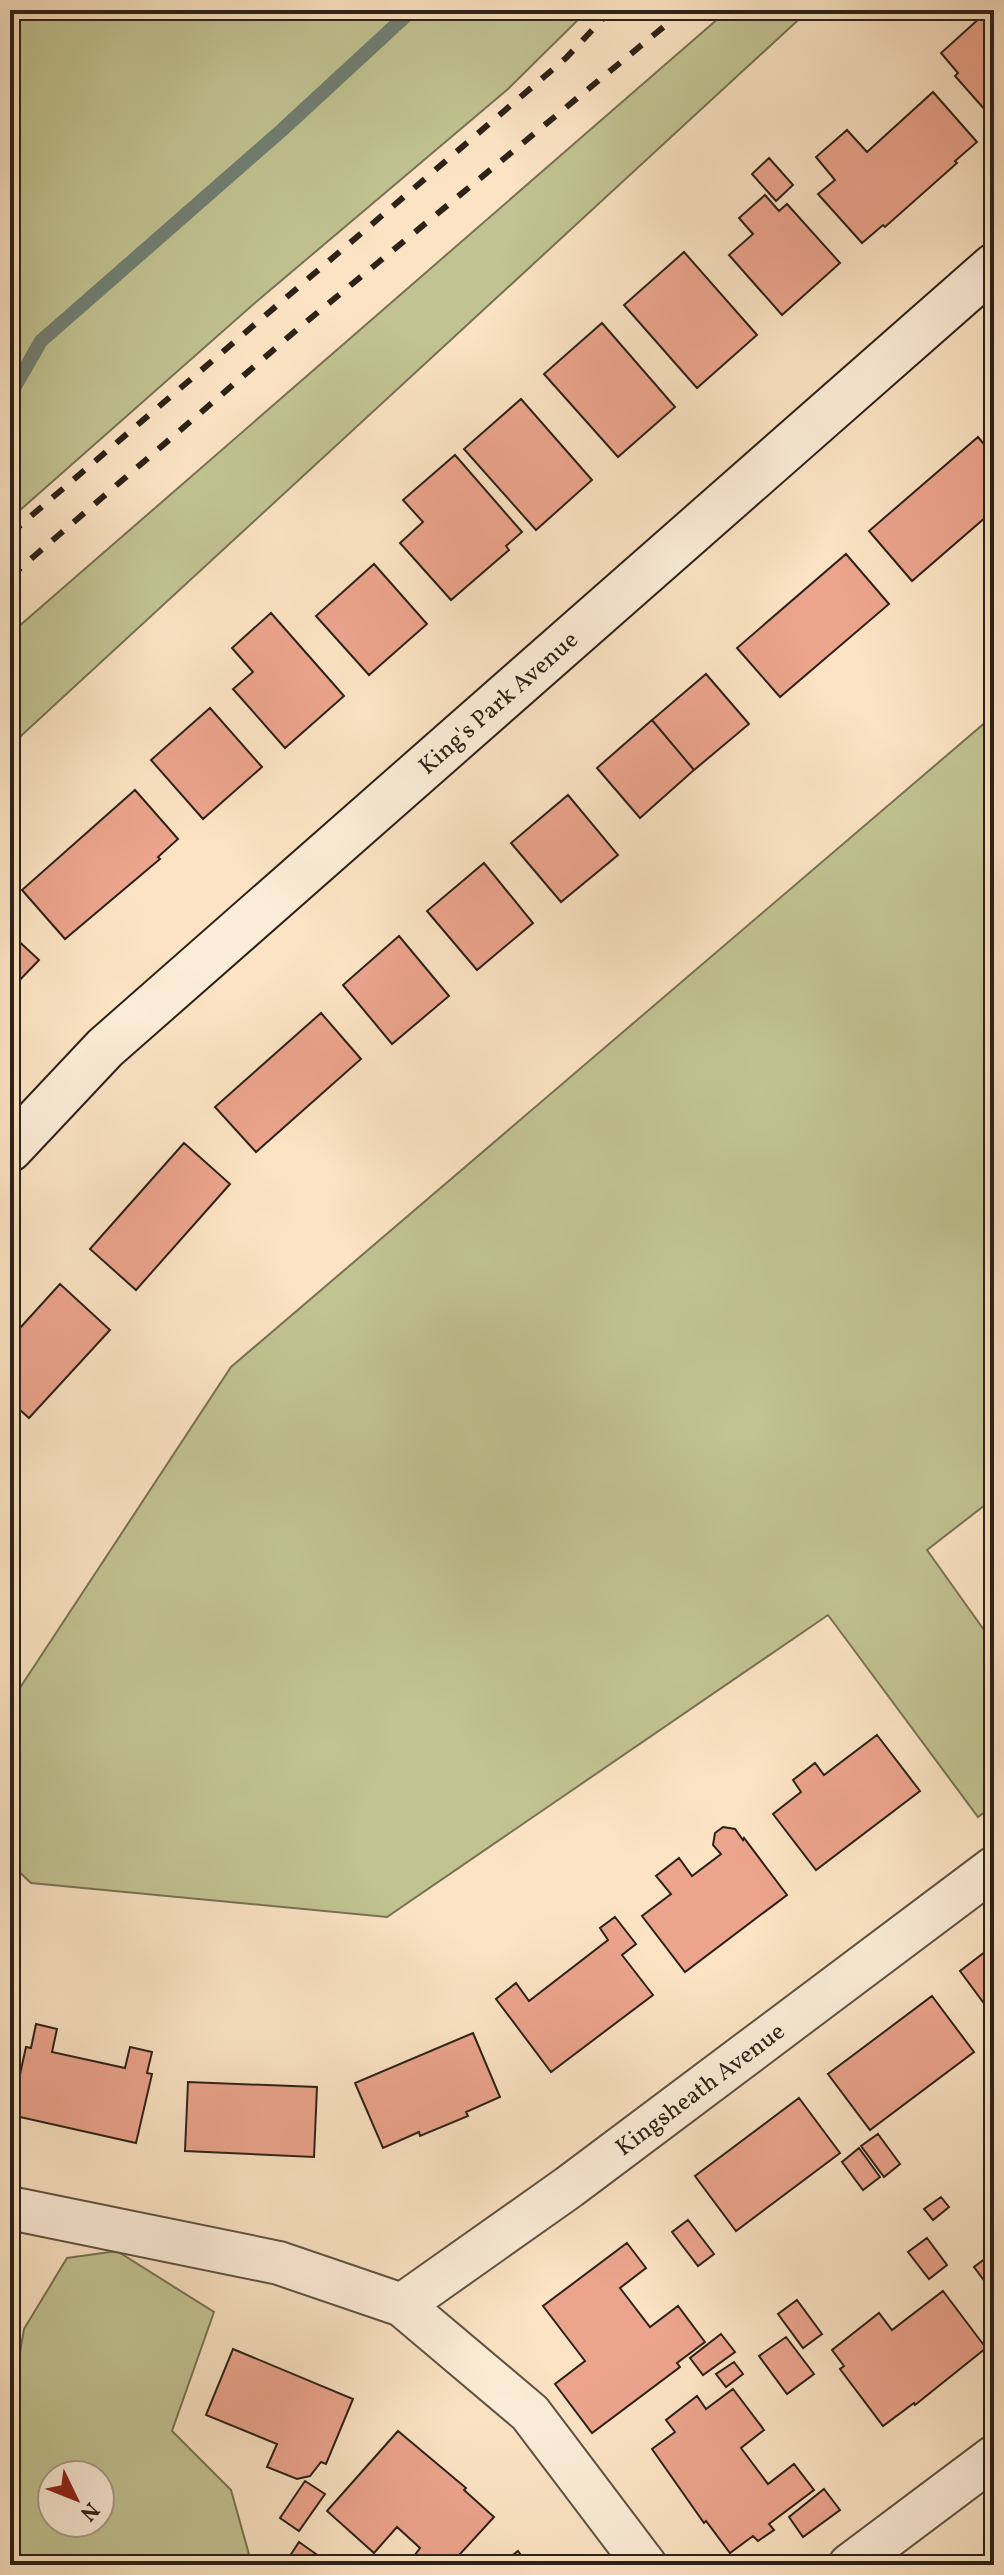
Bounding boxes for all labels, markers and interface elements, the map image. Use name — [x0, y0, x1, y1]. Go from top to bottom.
street label: King's Park Avenue — [412, 624, 586, 783]
street label: Kingsheath Avenue — [609, 2016, 793, 2165]
north arrow — [36, 2459, 116, 2539]
text: N — [72, 2495, 106, 2527]

